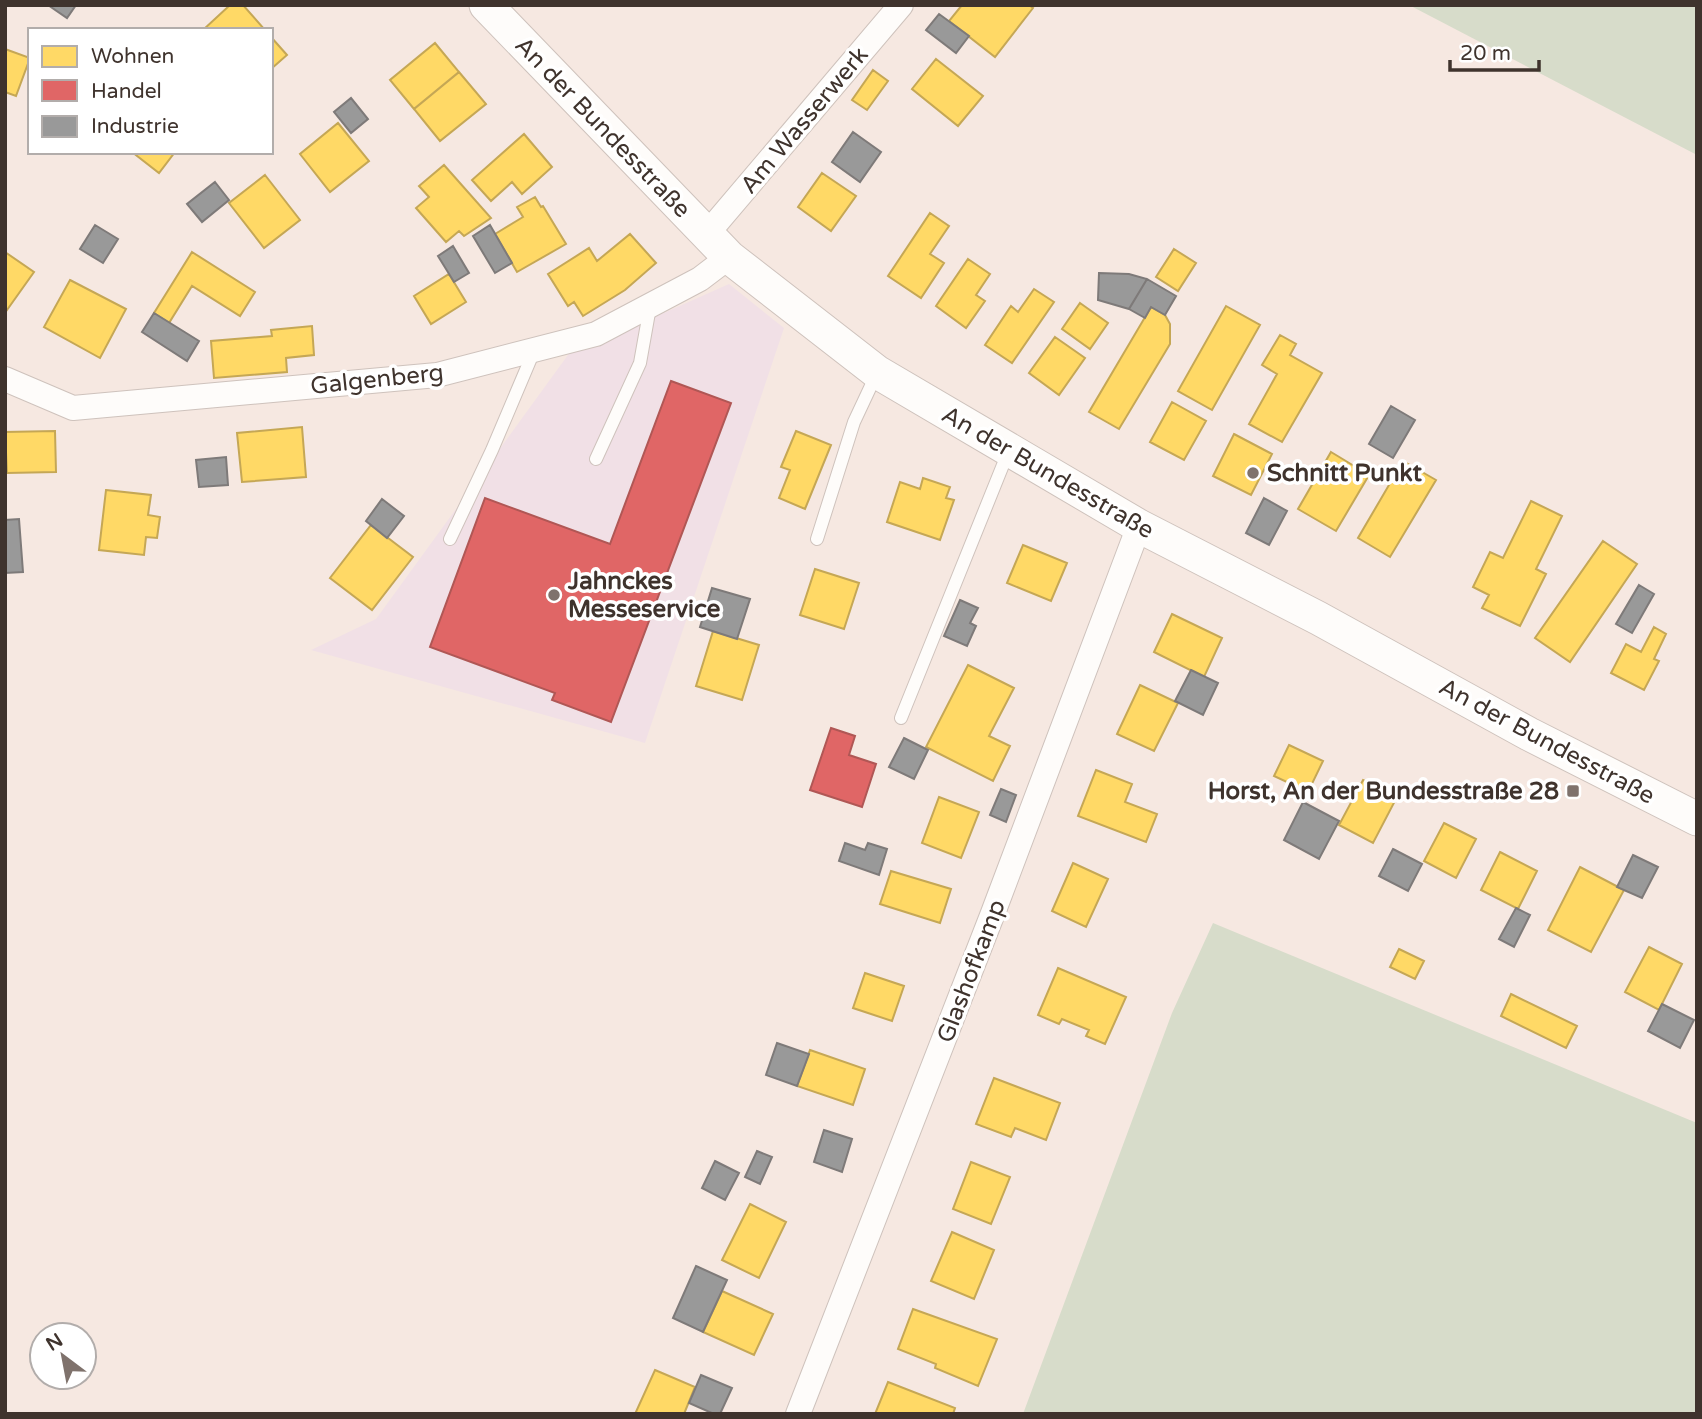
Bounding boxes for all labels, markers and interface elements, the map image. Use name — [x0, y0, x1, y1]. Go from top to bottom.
legend — [28, 28, 273, 154]
scale bar — [1450, 28, 1539, 72]
street label: An der Bundesstraße — [509, 31, 696, 224]
street label: Am Wasserwerk — [734, 41, 874, 200]
text: 20 m — [1460, 41, 1511, 66]
text: Wohnen — [91, 44, 174, 69]
text: Handel — [91, 79, 162, 104]
text: Industrie — [91, 114, 179, 139]
street label: Galgenberg — [309, 358, 445, 401]
street label: An der Bundesstraße — [937, 400, 1159, 545]
place label: Schnitt Punkt — [1267, 459, 1423, 488]
marker: Schnitt Punkt — [1245, 465, 1261, 481]
place label: Jahnckes Messeservice — [567, 567, 721, 624]
marker: Jahnckes Messeservice — [546, 587, 562, 603]
street label: An der Bundesstraße — [1434, 672, 1660, 811]
place label: Horst, An der Bundesstraße 28 — [1208, 777, 1559, 806]
marker: Horst, An der Bundesstraße 28 — [1565, 783, 1581, 799]
street label: Glashofkamp — [931, 896, 1012, 1047]
north arrow — [28, 1321, 98, 1391]
text: N — [42, 1329, 67, 1356]

